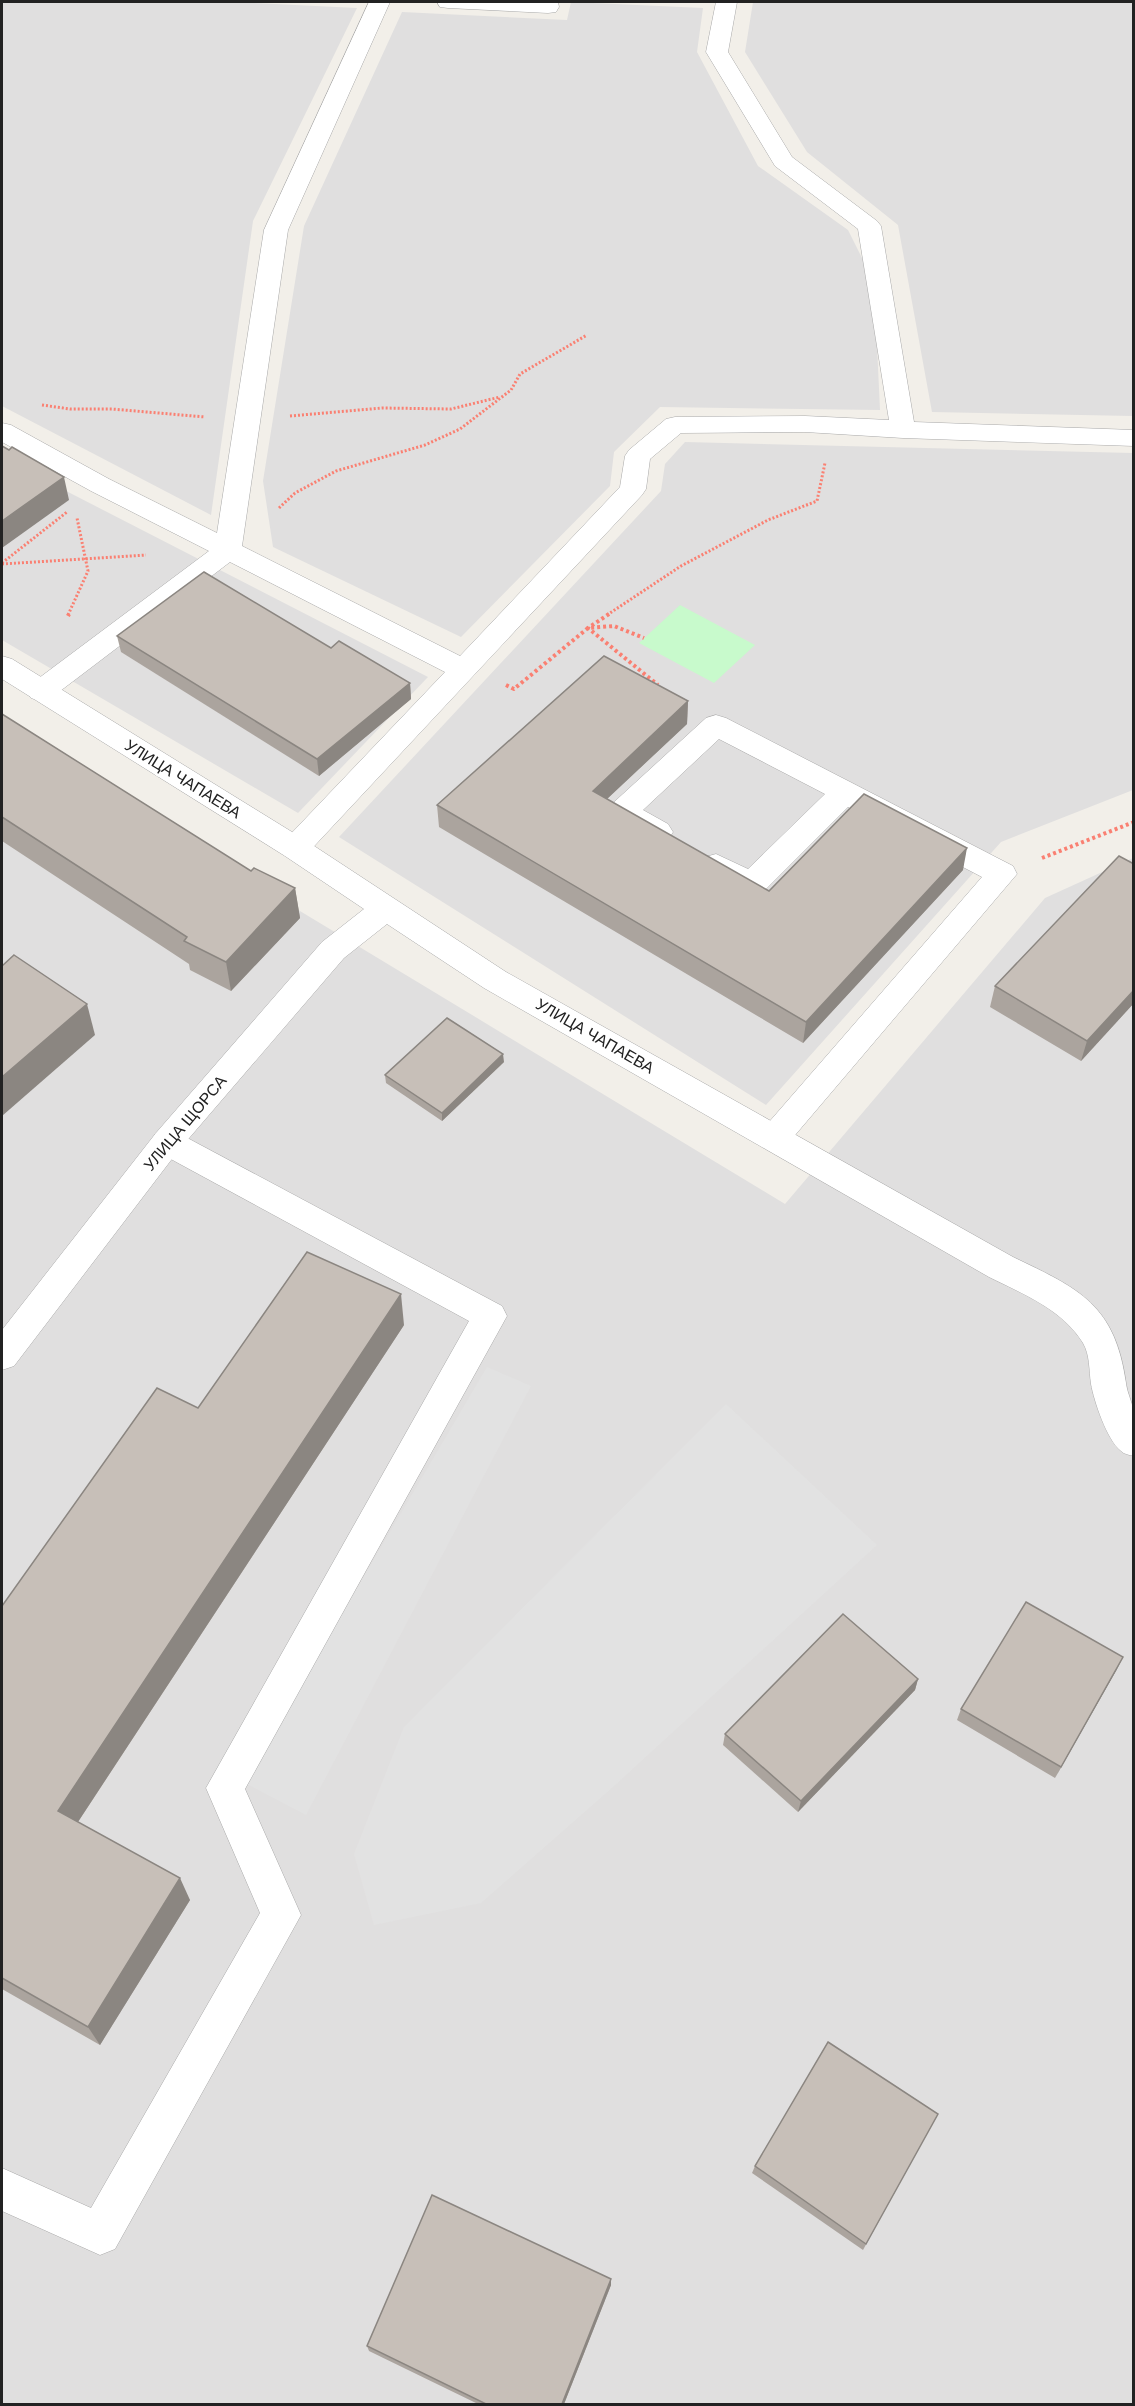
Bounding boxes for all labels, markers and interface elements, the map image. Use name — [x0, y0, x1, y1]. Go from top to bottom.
street label: УЛИЦА ЧАПАЕВА — [122, 736, 244, 822]
street label: УЛИЦА ЧАПАЕВА — [533, 995, 657, 1077]
street label: УЛИЦА ЩОРСА — [140, 1072, 230, 1174]

